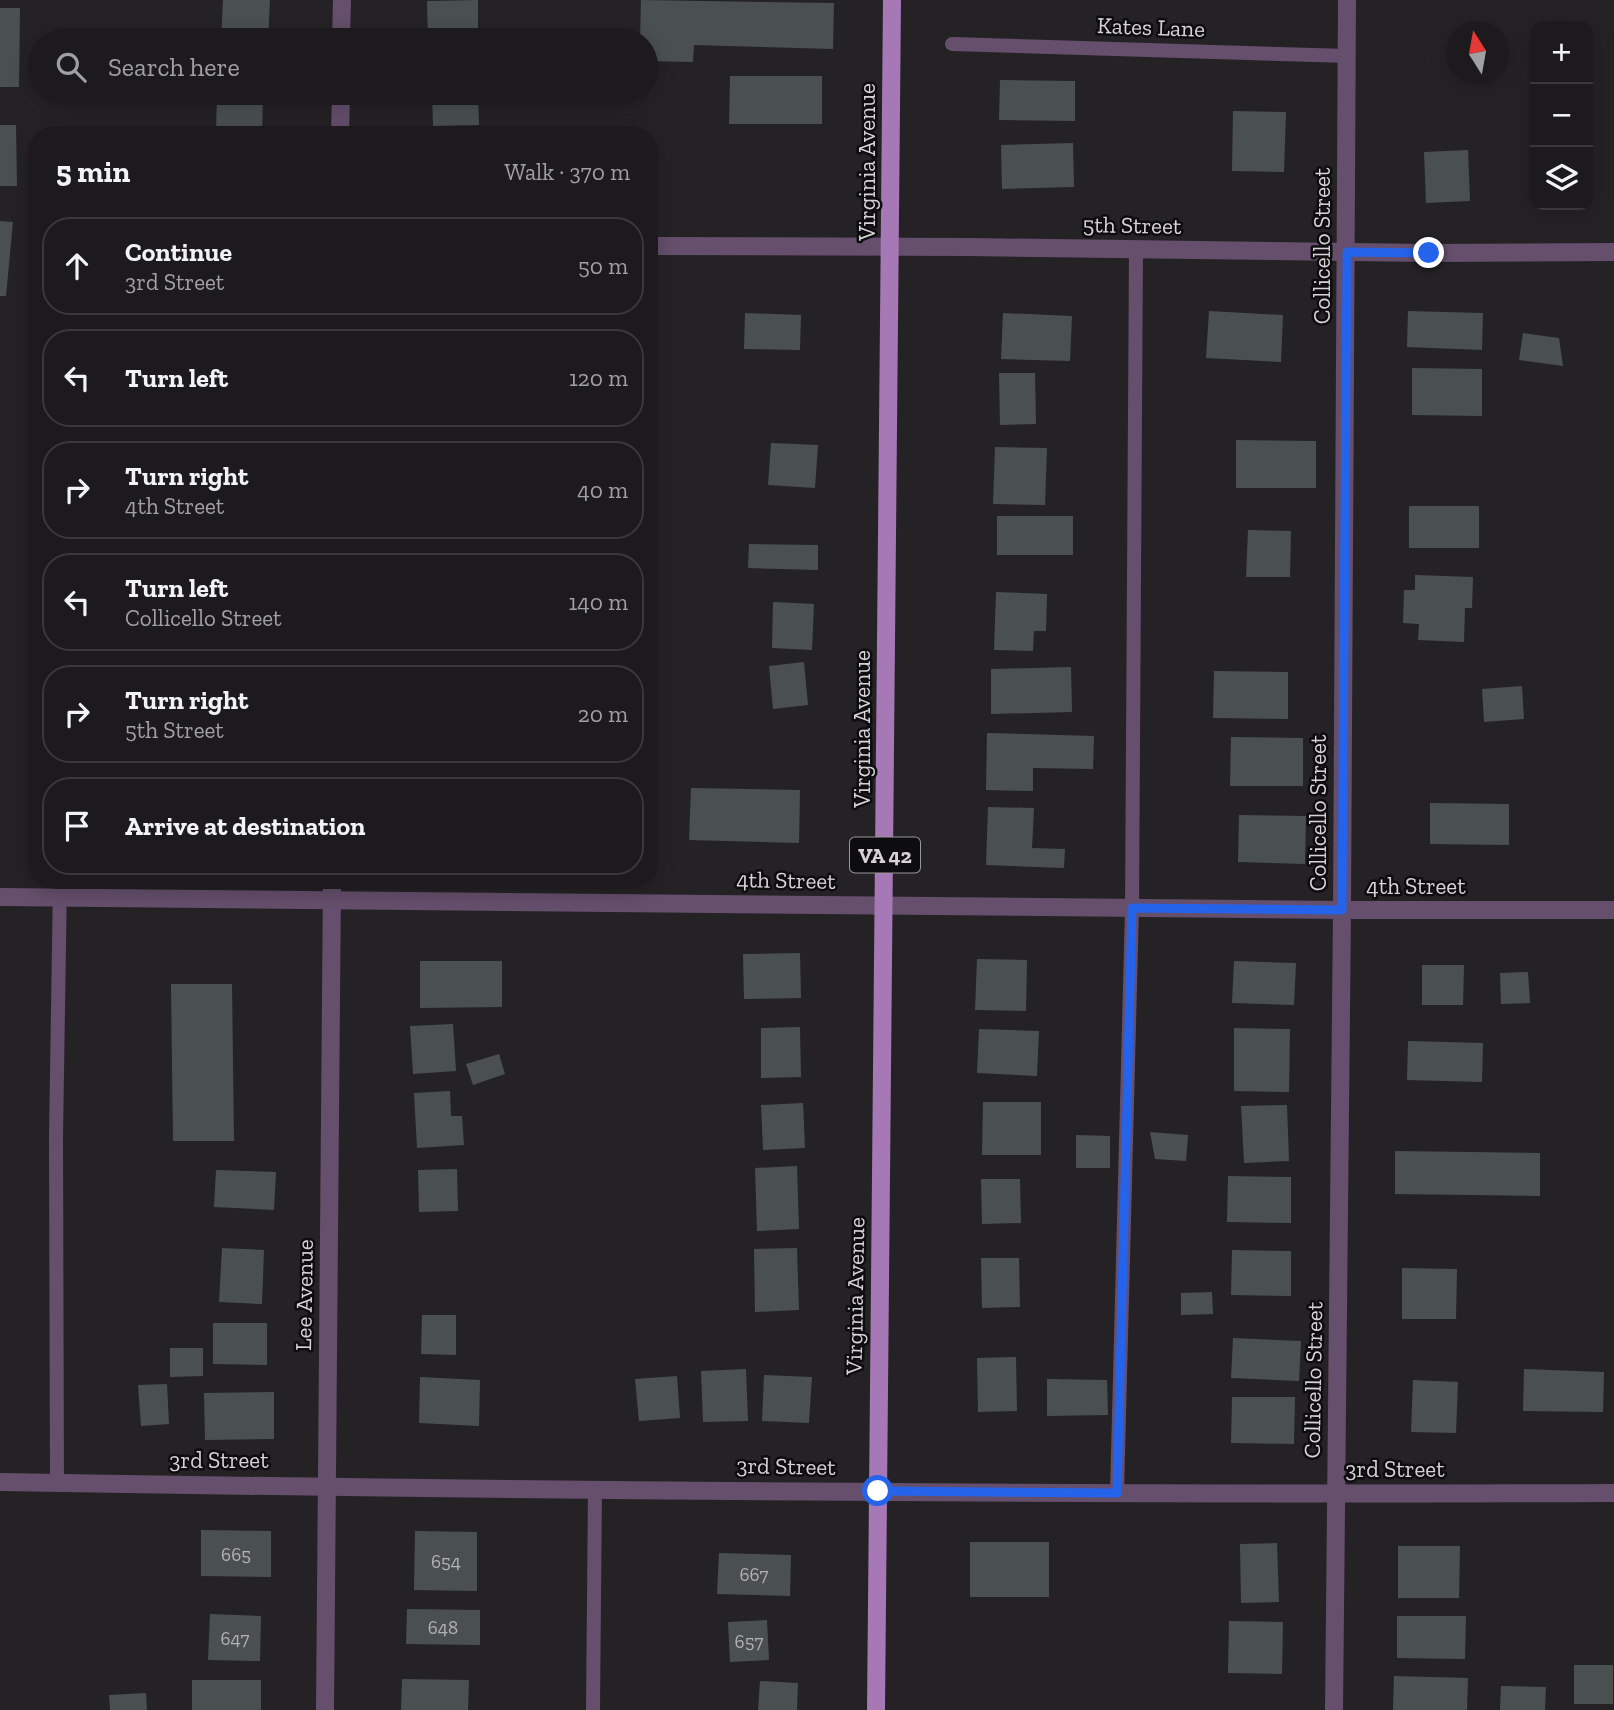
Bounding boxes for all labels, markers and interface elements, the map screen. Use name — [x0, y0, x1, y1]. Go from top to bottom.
street label: Kates Lane — [1096, 11, 1206, 43]
north arrow — [1446, 21, 1509, 84]
map controls — [1530, 21, 1593, 210]
button: + — [1530, 21, 1593, 84]
search box — [28, 28, 658, 105]
icon: search — [52, 48, 90, 86]
text: Search here — [108, 51, 240, 83]
street label: Virginia Avenue — [853, 83, 881, 242]
button: − — [1530, 84, 1593, 147]
button: layers — [1530, 147, 1593, 210]
text: 5 min — [56, 154, 130, 190]
text: Walk · 370 m — [504, 158, 630, 186]
street label: Collicello Street — [1308, 167, 1336, 324]
street label: 5th Street — [1082, 210, 1182, 240]
text: Continue — [125, 236, 232, 268]
route end — [1413, 237, 1444, 268]
icon: ahead — [58, 247, 96, 285]
text: 50 m — [578, 252, 628, 280]
text: 3rd Street — [125, 268, 224, 296]
icon: left — [58, 359, 96, 397]
text: Turn left — [125, 362, 228, 394]
text: 120 m — [569, 364, 628, 392]
text: Turn right — [125, 460, 248, 492]
icon: right — [58, 471, 96, 509]
text: 40 m — [577, 476, 628, 504]
text: 4th Street — [125, 492, 224, 520]
text: Turn left — [125, 572, 228, 604]
icon: left — [58, 583, 96, 621]
text: 140 m — [568, 588, 628, 616]
text: Collicello Street — [125, 604, 282, 632]
street label: Virginia Avenue — [848, 650, 876, 809]
text: Turn right — [125, 684, 248, 716]
icon: right — [58, 695, 96, 733]
text: 20 m — [578, 700, 628, 728]
text: 5th Street — [125, 716, 224, 744]
street label: Collicello Street — [1304, 734, 1332, 891]
icon: arrive — [58, 807, 96, 845]
text: Arrive at destination — [125, 810, 365, 842]
road number: VA 42 — [850, 838, 920, 872]
street label: 4th Street — [736, 865, 836, 895]
street label: 4th Street — [1366, 872, 1466, 900]
street label: Virginia Avenue — [840, 1217, 870, 1376]
street label: Lee Avenue — [289, 1239, 319, 1351]
street label: Collicello Street — [1298, 1301, 1328, 1459]
street label: 3rd Street — [169, 1446, 269, 1474]
street label: 3rd Street — [736, 1451, 836, 1481]
street label: 3rd Street — [1345, 1455, 1445, 1483]
route start — [862, 1475, 893, 1506]
house number: 665 — [221, 1543, 251, 1566]
house number: 654 — [431, 1550, 461, 1573]
house number: 667 — [739, 1563, 769, 1586]
house number: 648 — [428, 1616, 458, 1639]
house number: 647 — [221, 1627, 250, 1650]
house number: 657 — [735, 1630, 763, 1653]

